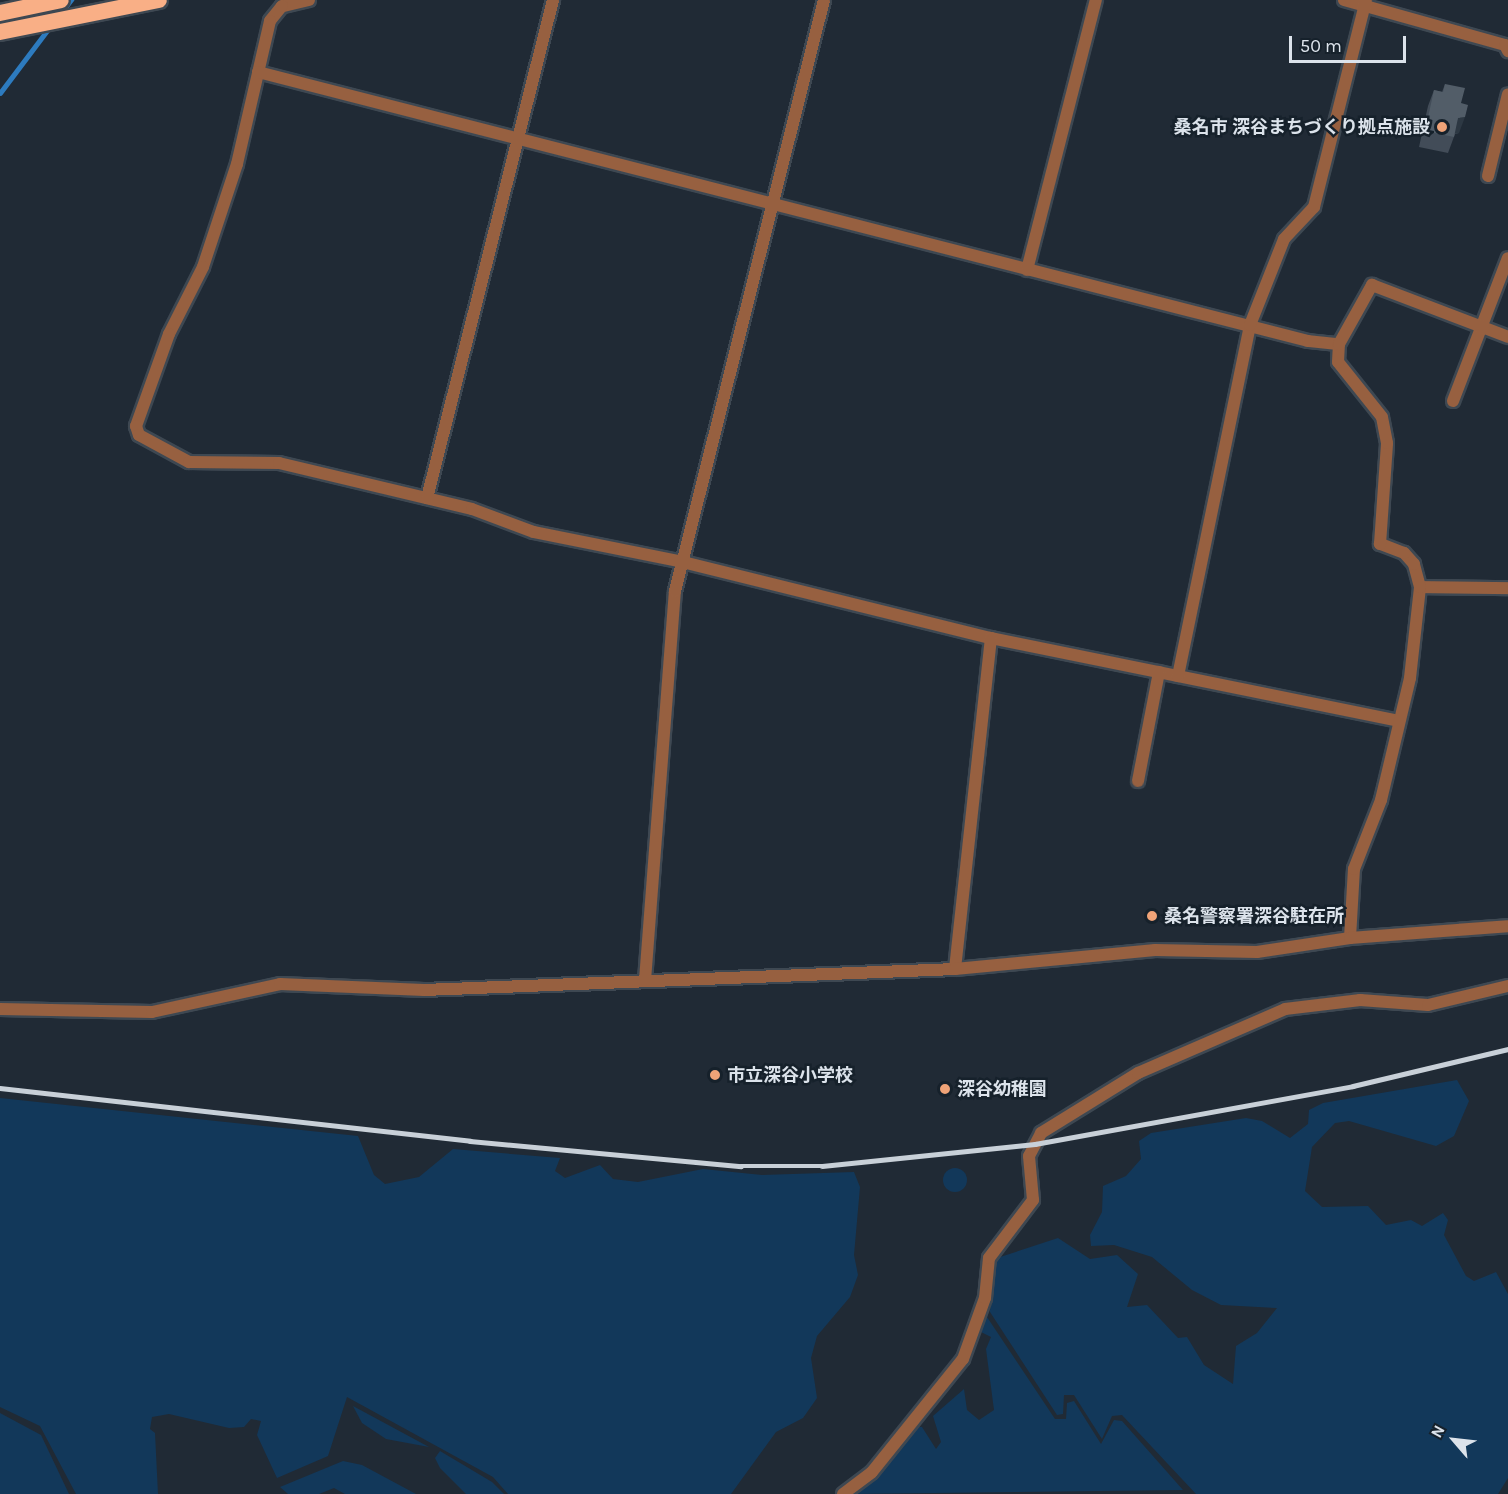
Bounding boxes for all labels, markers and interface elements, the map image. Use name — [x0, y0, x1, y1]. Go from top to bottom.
scale bar — [1292, 24, 1409, 62]
text: 50 m — [1300, 35, 1342, 57]
place label: 桑名市 深谷まちづくり拠点施設 — [1173, 116, 1430, 138]
marker: 桑名市 深谷まちづくり拠点施設 — [1435, 120, 1449, 134]
place label: 桑名警察署深谷駐在所 — [1164, 905, 1344, 927]
marker: 桑名警察署深谷駐在所 — [1145, 909, 1159, 923]
place label: 市立深谷小学校 — [727, 1064, 853, 1086]
marker: 市立深谷小学校 — [708, 1068, 722, 1082]
place label: 深谷幼稚園 — [957, 1078, 1047, 1100]
marker: 深谷幼稚園 — [938, 1082, 952, 1096]
north arrow — [1424, 1410, 1484, 1470]
text: N — [1427, 1422, 1449, 1441]

